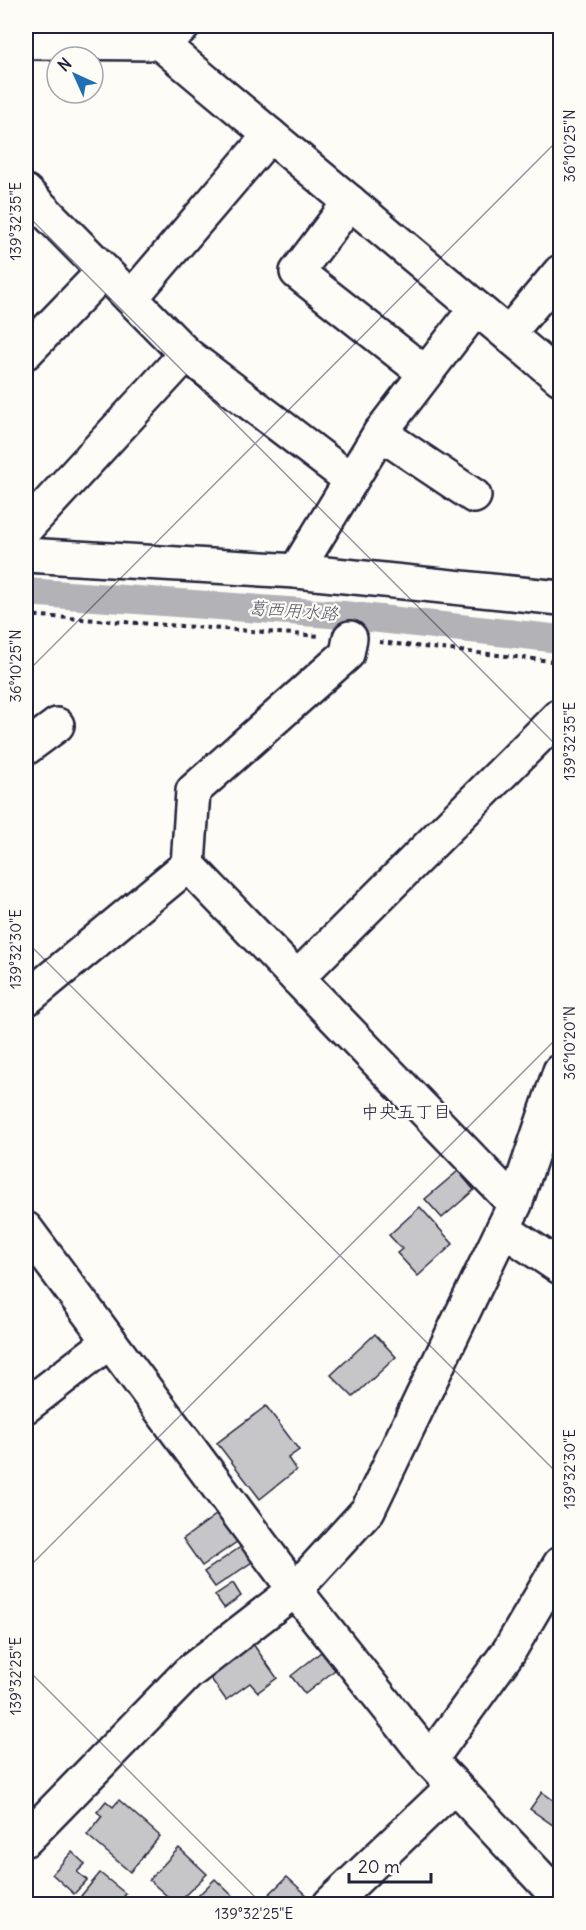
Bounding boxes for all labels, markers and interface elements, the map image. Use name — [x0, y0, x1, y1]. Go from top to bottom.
north arrow — [45, 45, 105, 105]
text: N — [53, 53, 75, 75]
text: 36°10'25"N — [560, 109, 579, 183]
text: 139°32'35"E — [6, 181, 25, 260]
water label: 葛西用水路 — [247, 596, 340, 625]
text: 36°10'25"N — [6, 629, 25, 703]
text: 139°32'35"E — [560, 701, 579, 780]
text: 139°32'30"E — [6, 909, 25, 989]
text: 36°10'20"N — [560, 1006, 579, 1080]
district label: 中央五丁目 — [361, 1100, 451, 1123]
text: 139°32'30"E — [560, 1429, 579, 1509]
text: 139°32'25"E — [6, 1637, 25, 1715]
scale bar — [349, 1846, 432, 1884]
text: 20 m — [358, 1855, 400, 1878]
text: 139°32'25"E — [215, 1904, 293, 1923]

